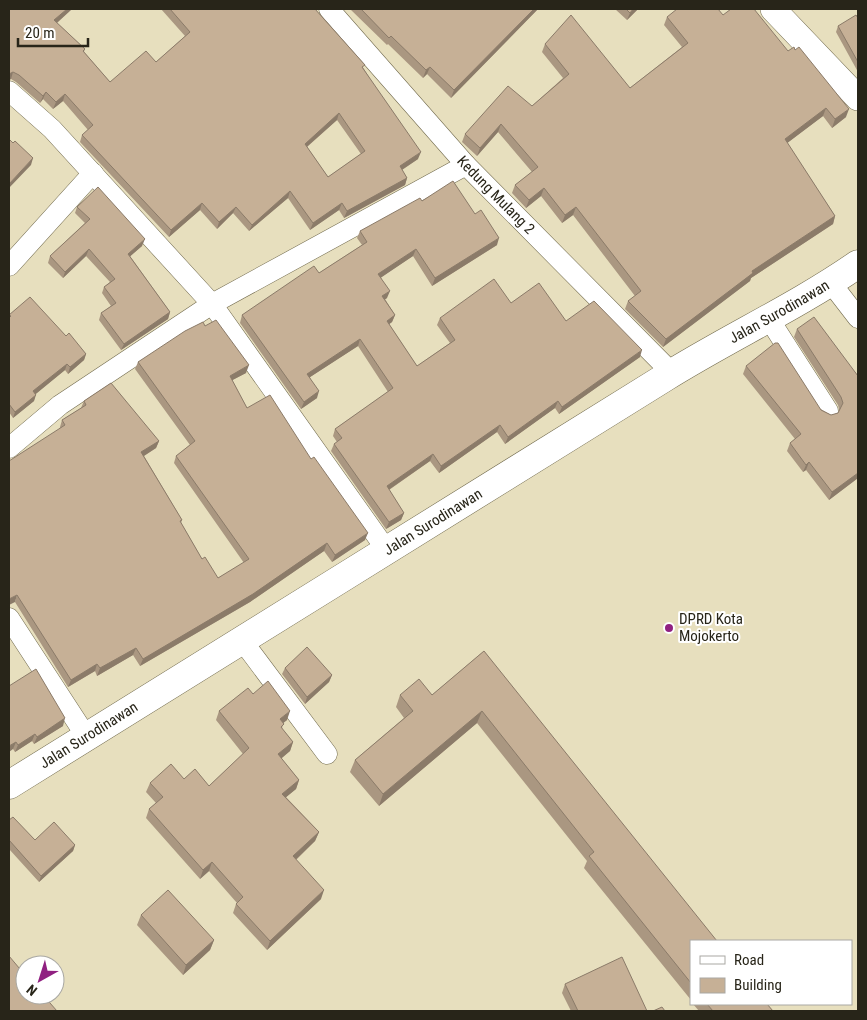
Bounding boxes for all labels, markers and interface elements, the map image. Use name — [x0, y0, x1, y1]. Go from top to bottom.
scale bar — [18, 15, 88, 47]
text: 20 m — [25, 24, 55, 42]
street label: Kedung Mulang 2 — [453, 152, 538, 238]
street label: Jalan Surodinawan — [726, 276, 833, 347]
street label: Jalan Surodinawan — [380, 485, 485, 559]
place label: DPRD Kota Mojokerto — [679, 610, 743, 645]
marker: DPRD Kota Mojokerto — [663, 622, 675, 634]
street label: Jalan Surodinawan — [36, 698, 141, 773]
legend — [690, 940, 852, 1005]
text: Road — [734, 951, 764, 969]
north arrow — [15, 955, 65, 1005]
text: Building — [734, 976, 782, 994]
text: N — [23, 981, 40, 999]

